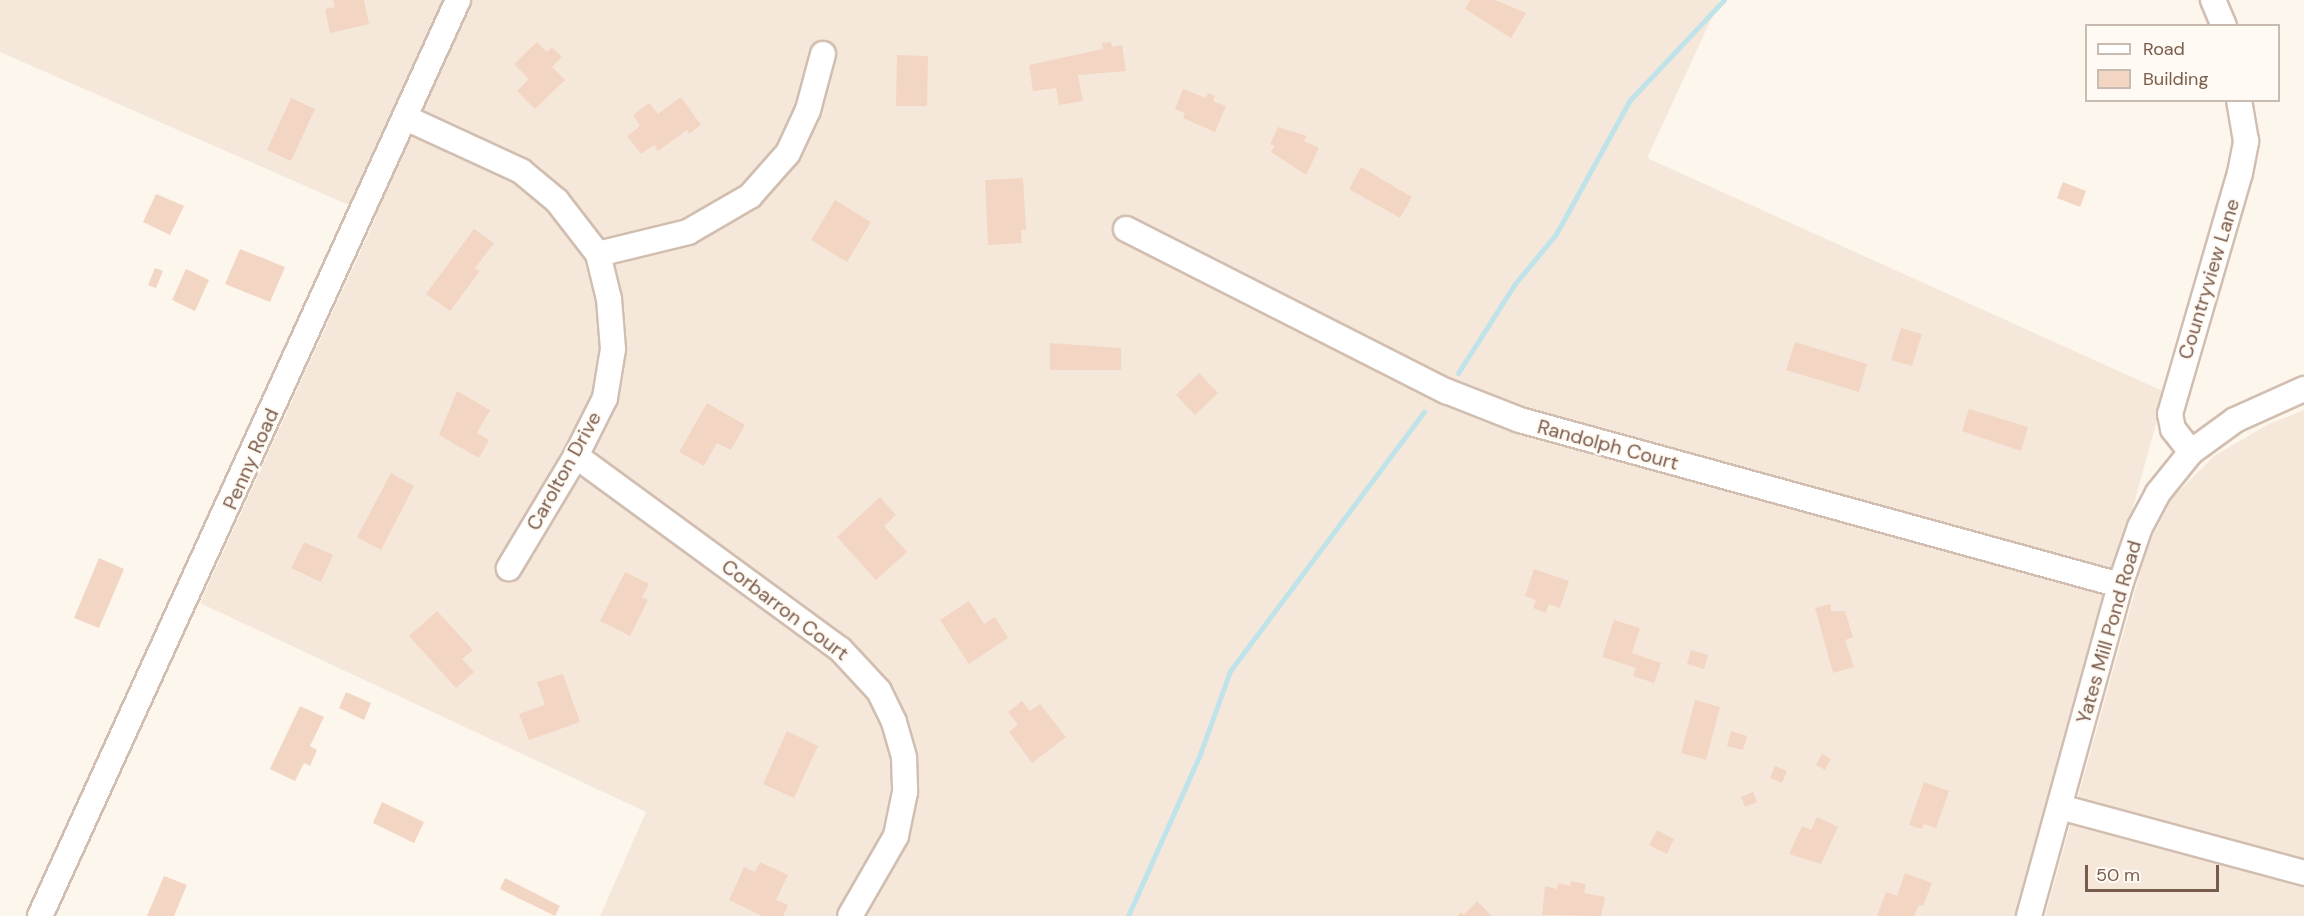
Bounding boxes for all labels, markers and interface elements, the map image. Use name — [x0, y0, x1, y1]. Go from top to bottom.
legend — [2085, 24, 2280, 102]
text: Road — [2143, 37, 2185, 61]
text: Building — [2143, 67, 2208, 91]
street label: Countryview Lane — [2173, 196, 2245, 362]
street label: Penny Road — [218, 405, 284, 513]
street label: Carolton Drive — [521, 407, 607, 535]
street label: Randolph Court — [1535, 415, 1681, 475]
street label: Yates Mill Pond Road — [2071, 538, 2147, 726]
street label: Corbarron Court — [717, 554, 853, 666]
scale bar — [2088, 853, 2222, 891]
text: 50 m — [2096, 863, 2140, 887]

